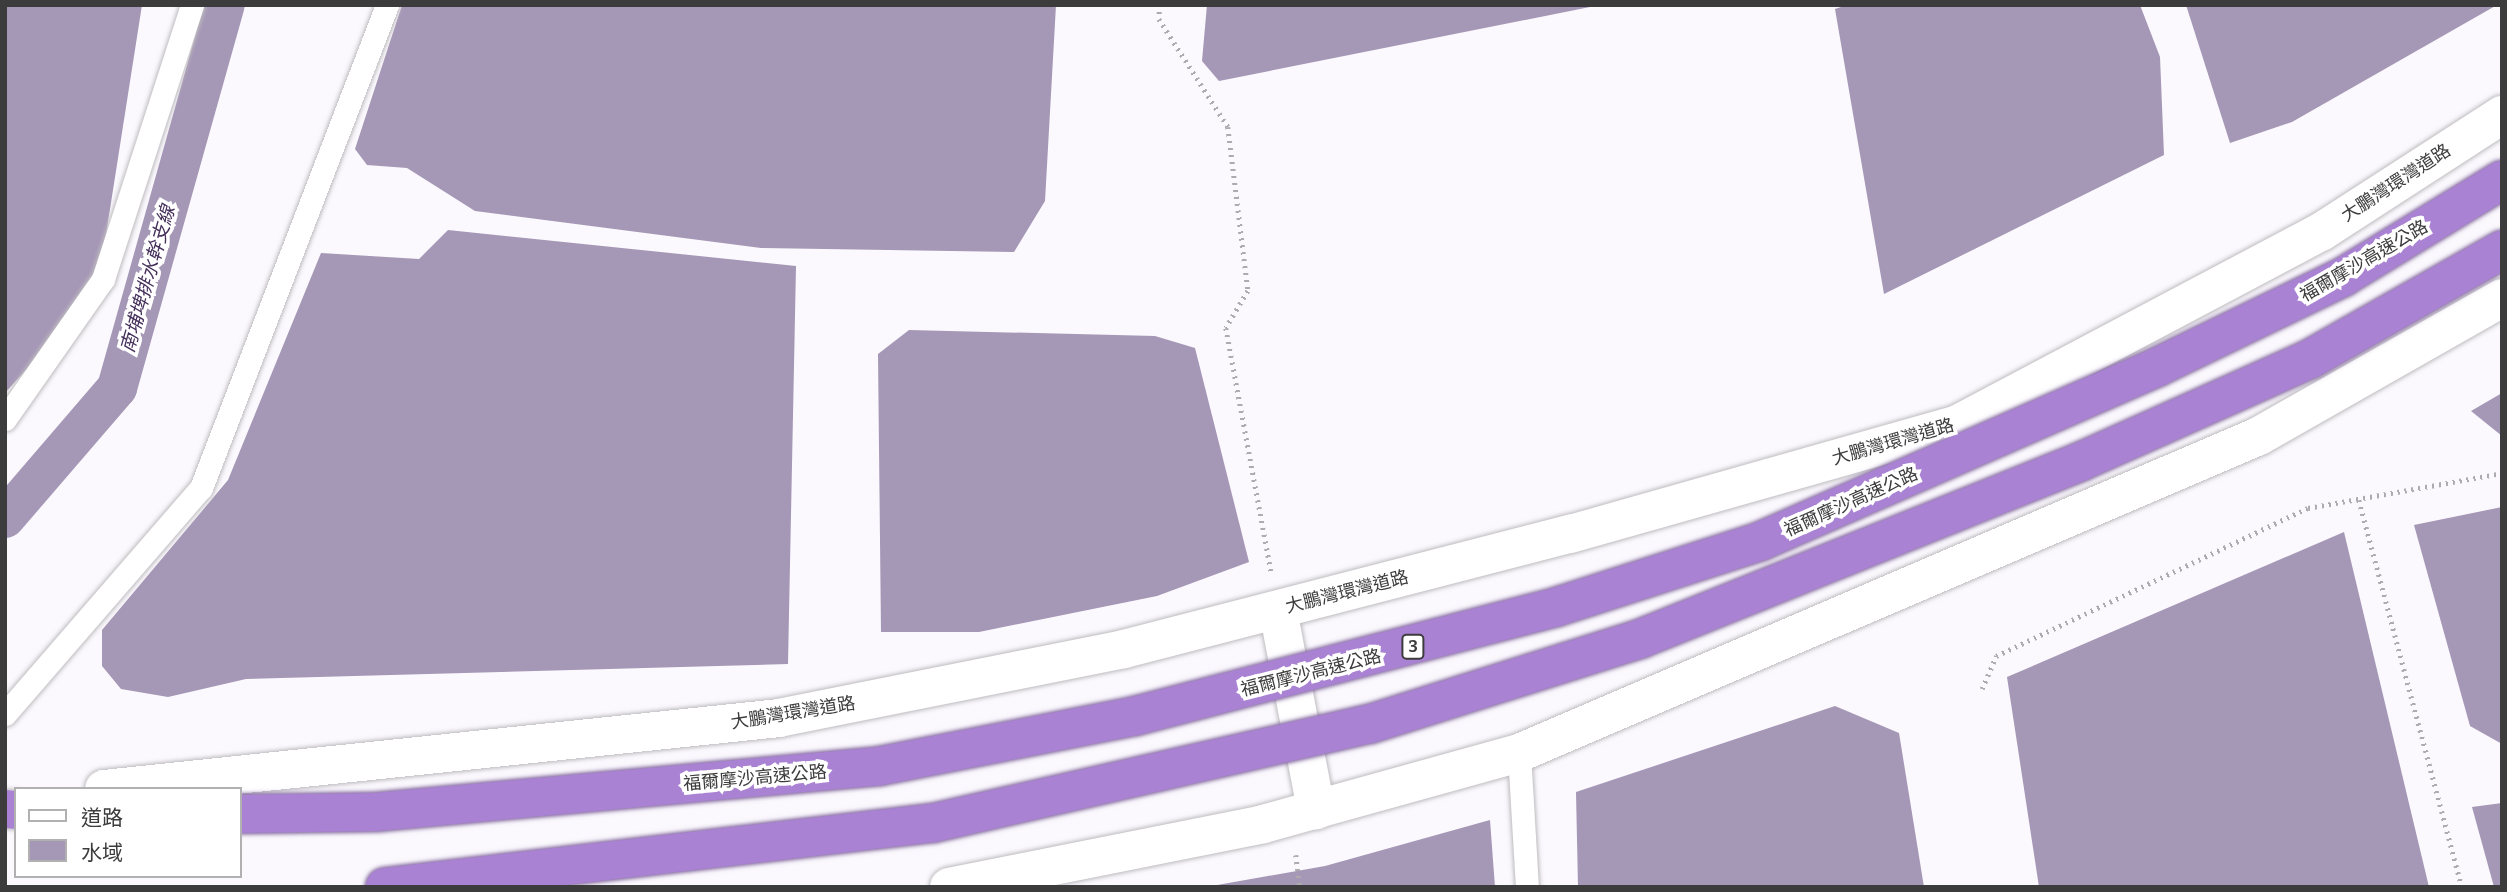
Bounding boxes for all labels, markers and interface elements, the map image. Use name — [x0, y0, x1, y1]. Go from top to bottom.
street label: 大鵬灣環灣道路 — [2337, 140, 2455, 226]
water label: 南埔埤排水幹支線 — [116, 203, 180, 355]
street label: 福爾摩沙高速公路 — [2296, 216, 2432, 306]
street label: 大鵬灣環灣道路 — [1829, 414, 1957, 470]
street label: 福爾摩沙高速公路 — [1781, 463, 1921, 541]
street label: 大鵬灣環灣道路 — [1283, 566, 1411, 618]
road number: 3 — [1401, 634, 1425, 660]
street label: 福爾摩沙高速公路 — [1239, 645, 1383, 701]
street label: 大鵬灣環灣道路 — [729, 692, 857, 734]
street label: 福爾摩沙高速公路 — [682, 761, 828, 795]
legend — [14, 787, 242, 878]
text: 道路 — [81, 805, 123, 831]
text: 水域 — [81, 840, 123, 866]

